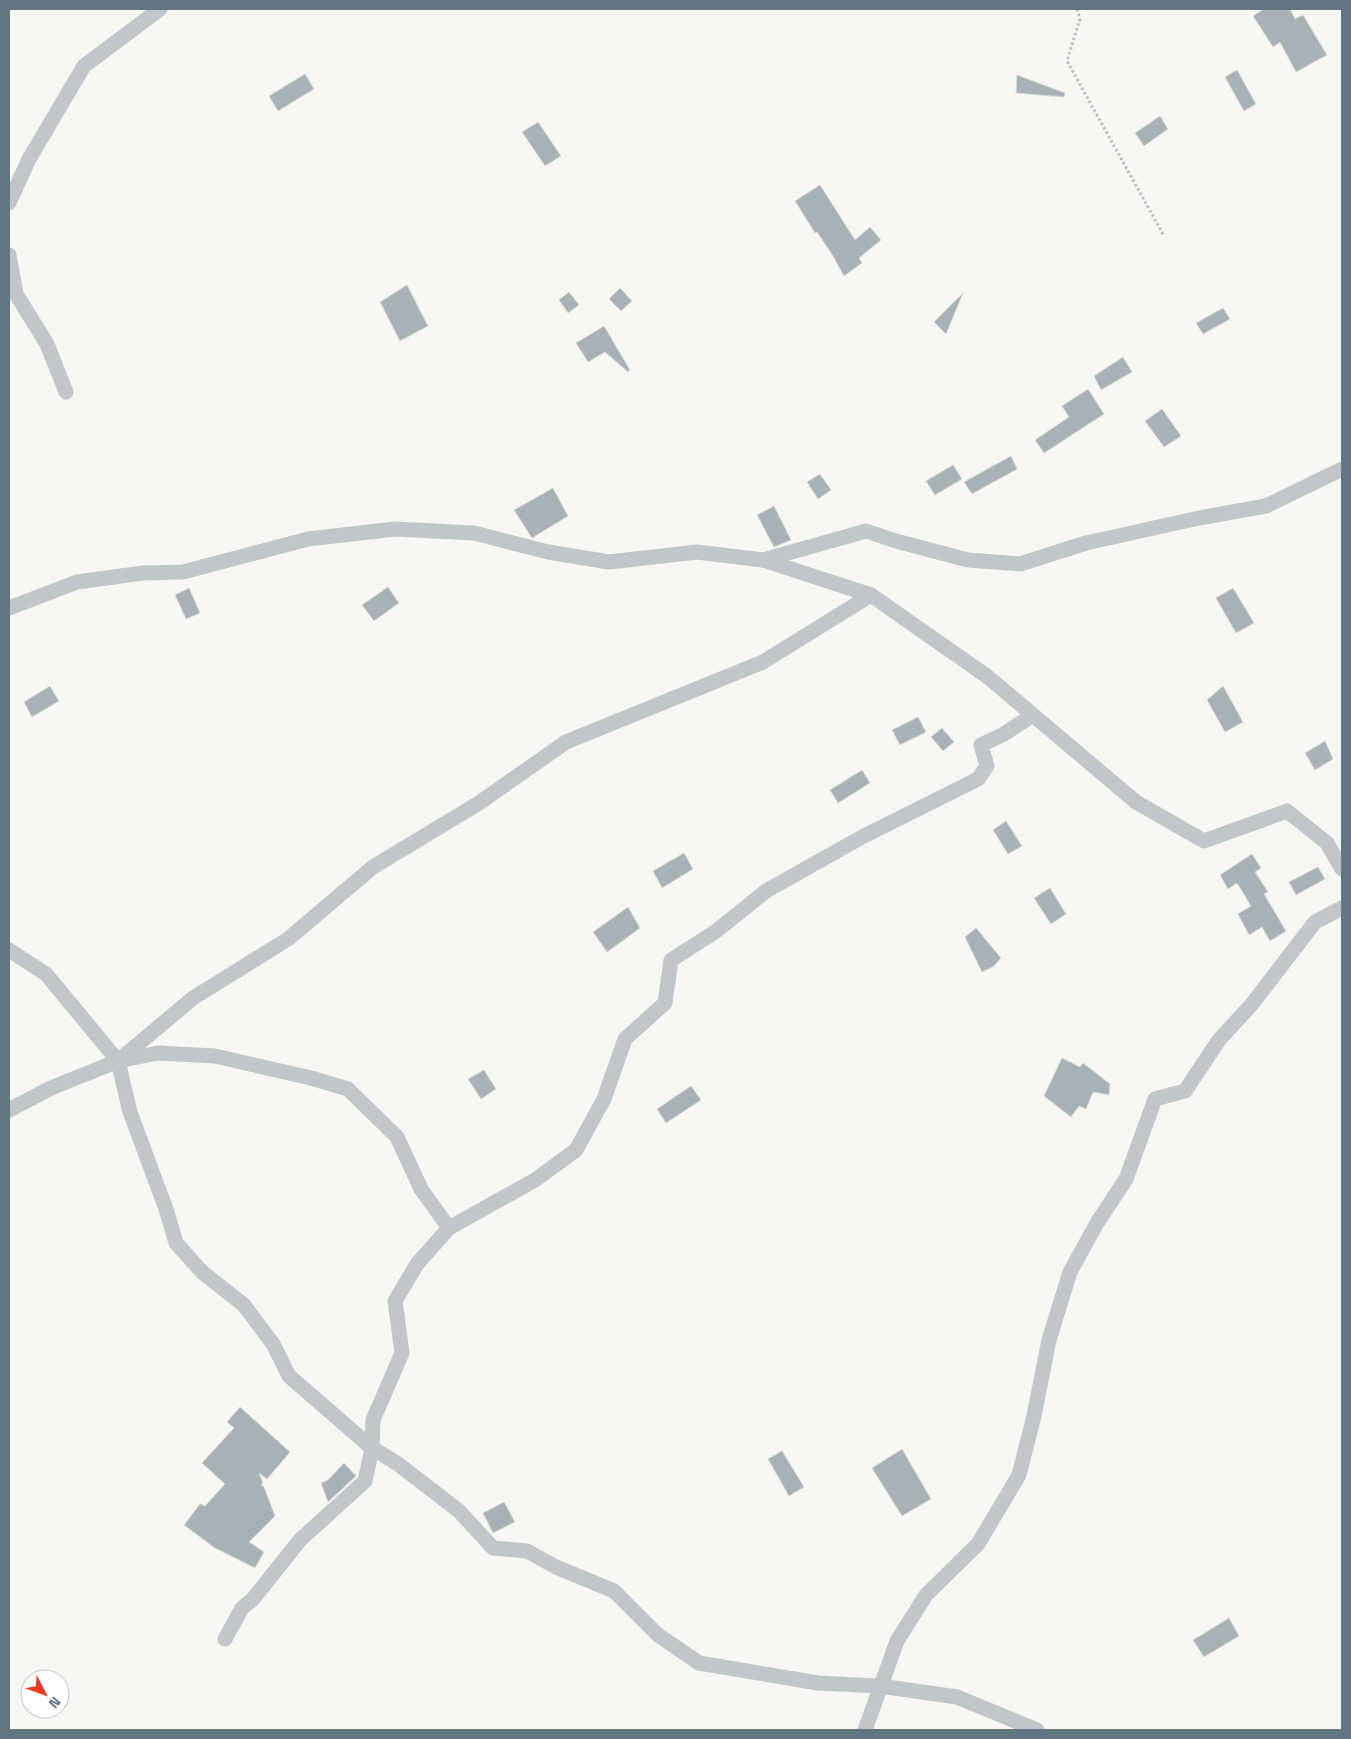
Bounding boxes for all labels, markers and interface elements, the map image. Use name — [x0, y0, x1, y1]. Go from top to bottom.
north arrow — [20, 1669, 70, 1719]
text: N — [45, 1693, 65, 1712]

